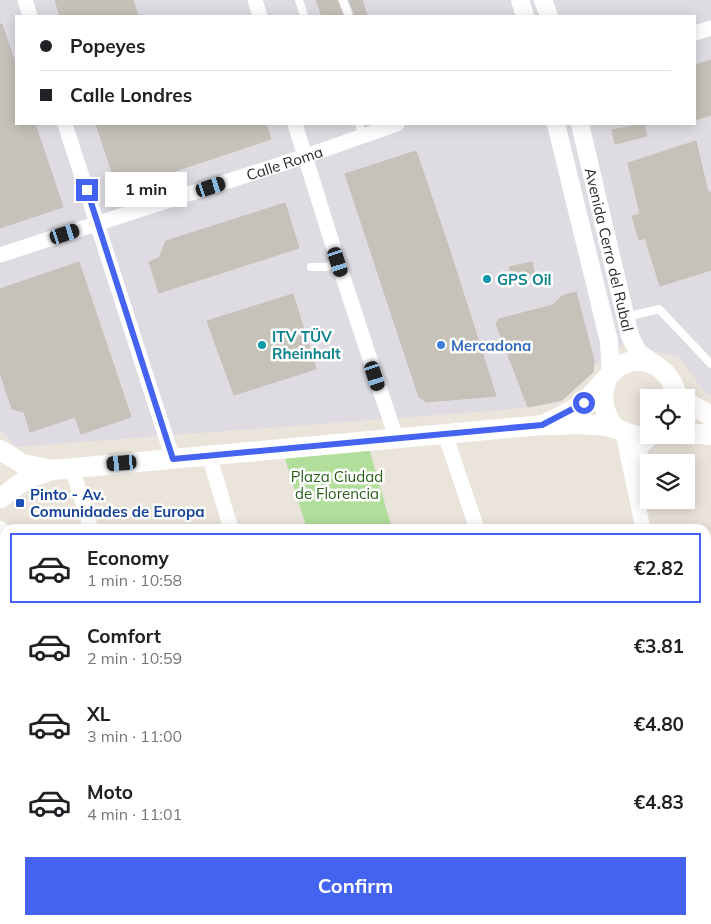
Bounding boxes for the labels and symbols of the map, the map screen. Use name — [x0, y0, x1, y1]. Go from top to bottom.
street label: Calle Roma — [244, 141, 325, 184]
street label: Avenida Cerro del Rubal — [581, 166, 638, 333]
callout: 1 min — [104, 172, 187, 208]
car — [194, 175, 227, 199]
route end — [76, 179, 98, 201]
car — [48, 222, 81, 246]
car — [326, 245, 349, 279]
place label: GPS Oil — [497, 270, 552, 289]
marker: GPS Oil — [481, 273, 493, 285]
place label: ITV TÜV Rheinhalt — [272, 327, 341, 363]
place label: Mercadona — [451, 336, 531, 355]
marker: ITV TÜV Rheinhalt — [256, 339, 268, 351]
marker: Mercadona — [435, 339, 447, 351]
car — [363, 359, 386, 393]
route start — [573, 392, 595, 414]
car — [106, 454, 137, 472]
park label: Plaza Ciudad de Florencia — [291, 467, 383, 503]
place label: Pinto - Av. Comunidades de Europa — [30, 485, 205, 521]
marker: Pinto - Av. Comunidades de Europa — [14, 497, 26, 509]

